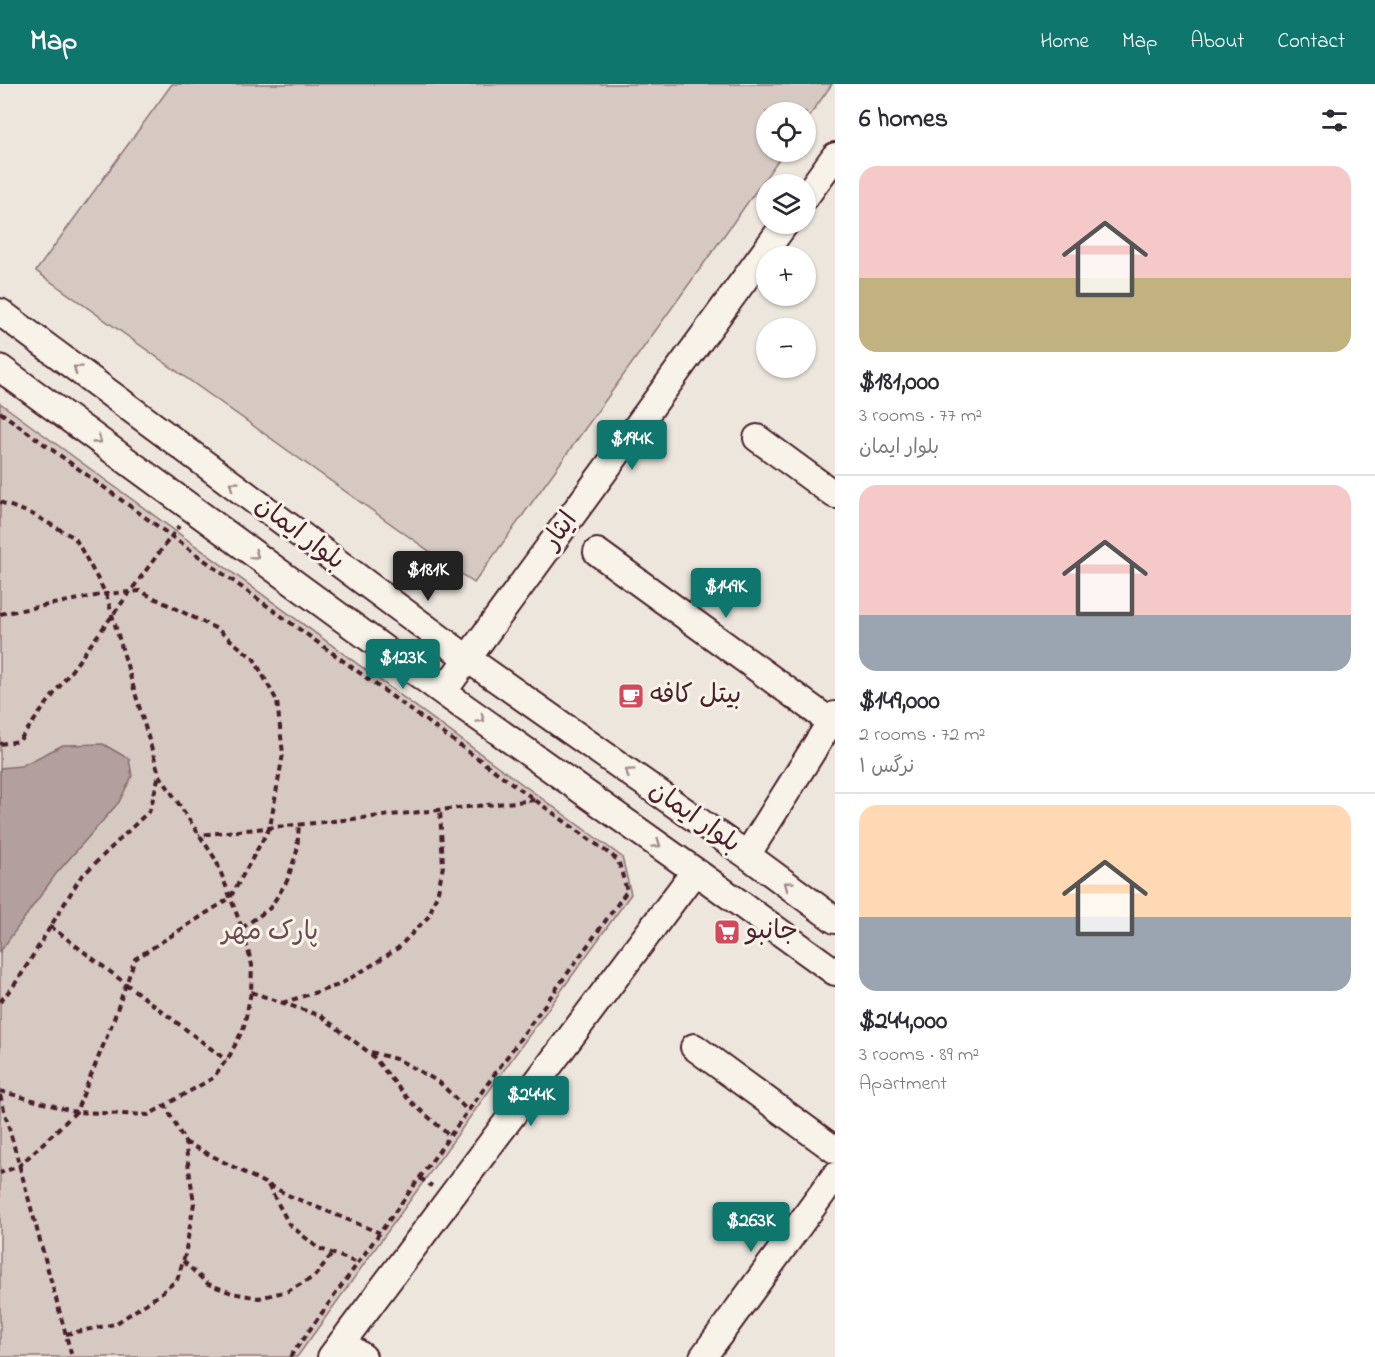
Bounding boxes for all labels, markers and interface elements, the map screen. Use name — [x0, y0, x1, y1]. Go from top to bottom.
text: Map — [30, 22, 77, 63]
text: Home — [1040, 27, 1089, 57]
text: Map — [1122, 27, 1157, 57]
text: About — [1190, 27, 1244, 57]
text: Contact — [1277, 27, 1345, 57]
text: 6 homes — [859, 101, 948, 139]
map controls — [756, 102, 816, 378]
button: locate — [756, 102, 816, 162]
icon: filters — [1318, 104, 1351, 137]
button: layers — [756, 174, 816, 234]
icon: home — [1051, 205, 1159, 313]
button: + — [756, 246, 816, 306]
button: − — [756, 318, 816, 378]
text: $181,000 — [859, 364, 939, 402]
one-way arrow — [72, 365, 83, 376]
text: 3 rooms · 77 m² — [859, 402, 982, 431]
pin: $194K — [590, 420, 674, 471]
text: $194K — [611, 425, 653, 454]
one-way arrow — [91, 433, 102, 444]
text: بلوار ایمان — [859, 434, 939, 463]
one-way arrow — [229, 481, 240, 492]
street label: بلوار ایمان — [246, 487, 352, 581]
street label: ایثار — [533, 504, 588, 559]
icon: home — [1051, 524, 1159, 632]
one-way arrow — [249, 548, 260, 559]
pin: $181K — [386, 551, 470, 602]
text: $181K — [407, 556, 449, 585]
pin: $149K — [684, 568, 768, 619]
text: $149K — [705, 573, 747, 602]
pin: $123K — [361, 639, 445, 690]
text: $123K — [380, 644, 426, 673]
place label: بیتل کافه — [650, 677, 741, 715]
cafe icon: بیتل کافه — [616, 681, 646, 711]
text: $149,000 — [859, 683, 940, 721]
one-way arrow — [474, 712, 485, 723]
text: 2 rooms · 72 m² — [859, 721, 986, 750]
text: نرگس ۱ — [859, 753, 914, 782]
one-way arrow — [625, 768, 636, 779]
street label: بلوار ایمان — [640, 773, 748, 863]
one-way arrow — [651, 837, 662, 848]
icon: home — [1051, 844, 1159, 952]
one-way arrow — [784, 882, 795, 893]
place label: جانبو — [744, 913, 798, 951]
park label: پارک مهر — [220, 914, 318, 952]
supermarket icon: جانبو — [712, 917, 742, 947]
text: $244,000 — [859, 1003, 947, 1041]
text: 3 rooms · 89 m² — [859, 1041, 979, 1070]
text: Apartment — [859, 1070, 947, 1099]
pin: $244K — [489, 1076, 573, 1127]
text: $244K — [507, 1081, 555, 1110]
pin: $263K — [709, 1202, 793, 1253]
text: $263K — [727, 1207, 775, 1236]

